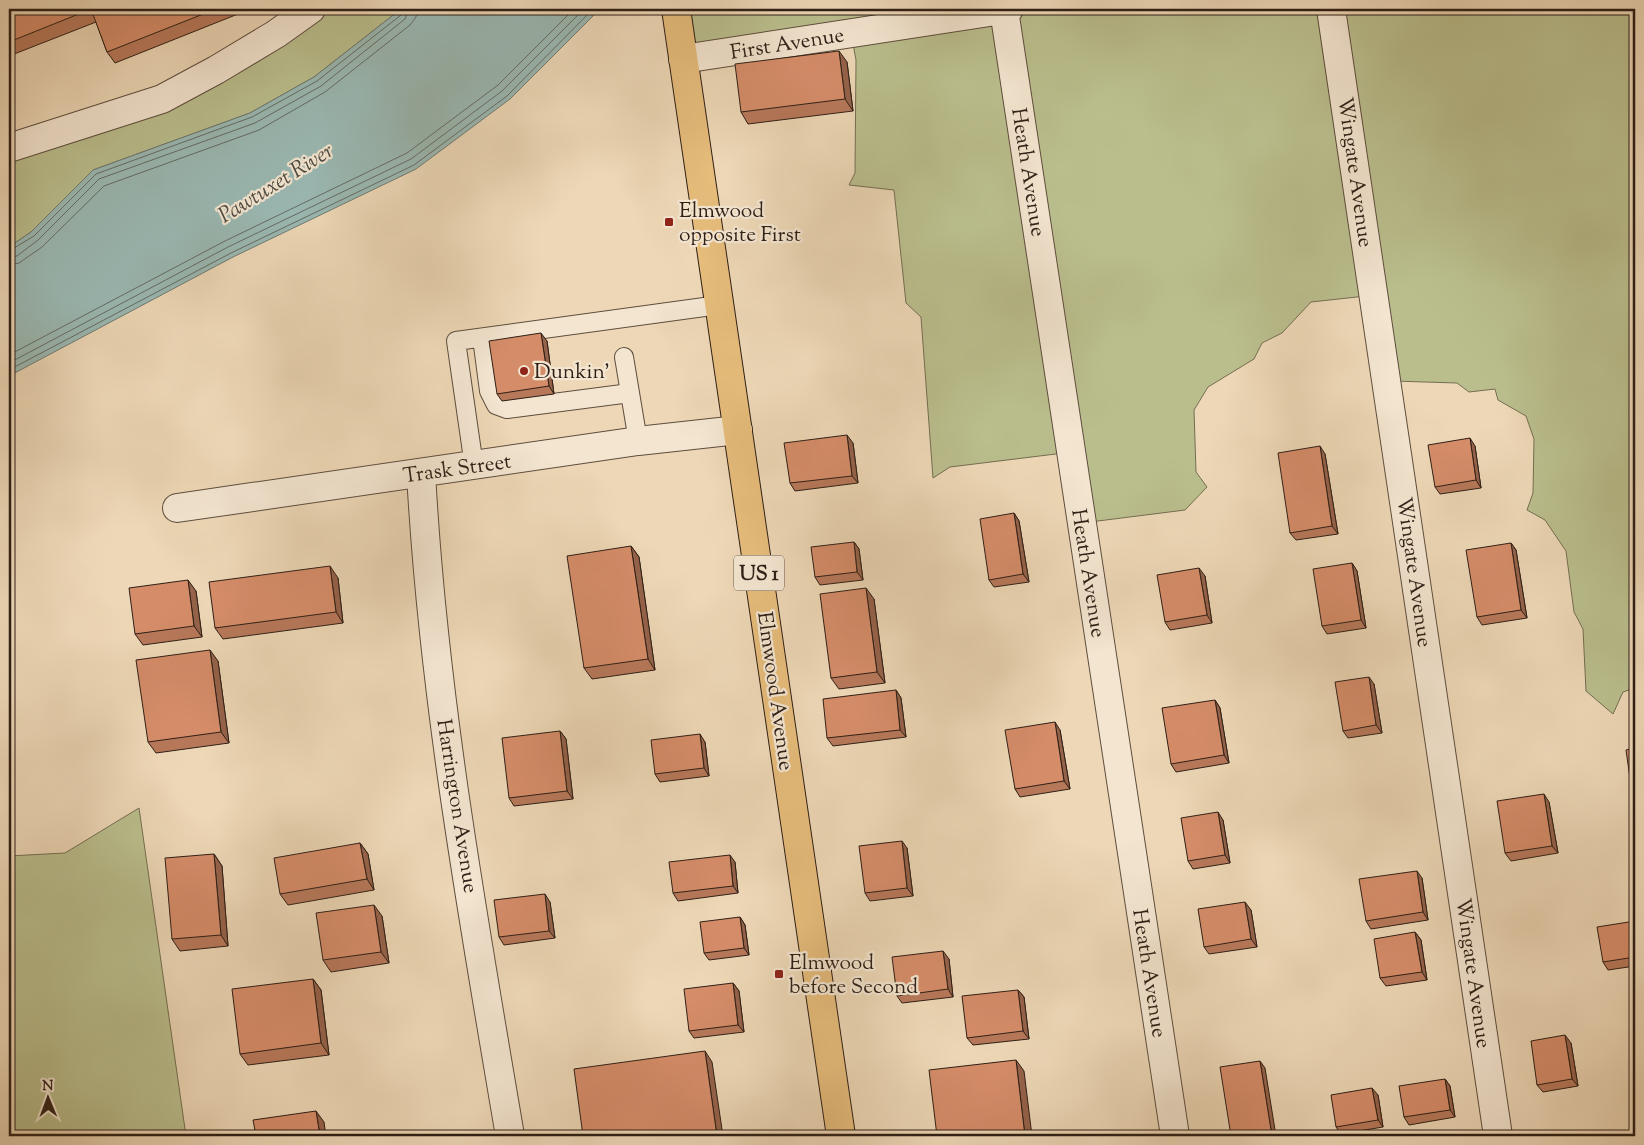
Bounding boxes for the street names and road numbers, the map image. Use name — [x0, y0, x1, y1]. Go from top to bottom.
street label: First Avenue — [728, 21, 847, 69]
street label: Wingate Avenue — [1329, 95, 1379, 249]
street label: Heath Avenue — [1002, 106, 1052, 239]
street label: Trask Street — [401, 448, 513, 492]
street label: Wingate Avenue — [1388, 495, 1438, 649]
street label: Heath Avenue — [1062, 507, 1112, 640]
road number: US 1 — [734, 556, 784, 590]
street label: Elmwood Avenue — [748, 610, 800, 773]
street label: Harrington Avenue — [427, 717, 485, 896]
street label: Wingate Avenue — [1447, 896, 1497, 1050]
street label: Heath Avenue — [1123, 907, 1173, 1040]

